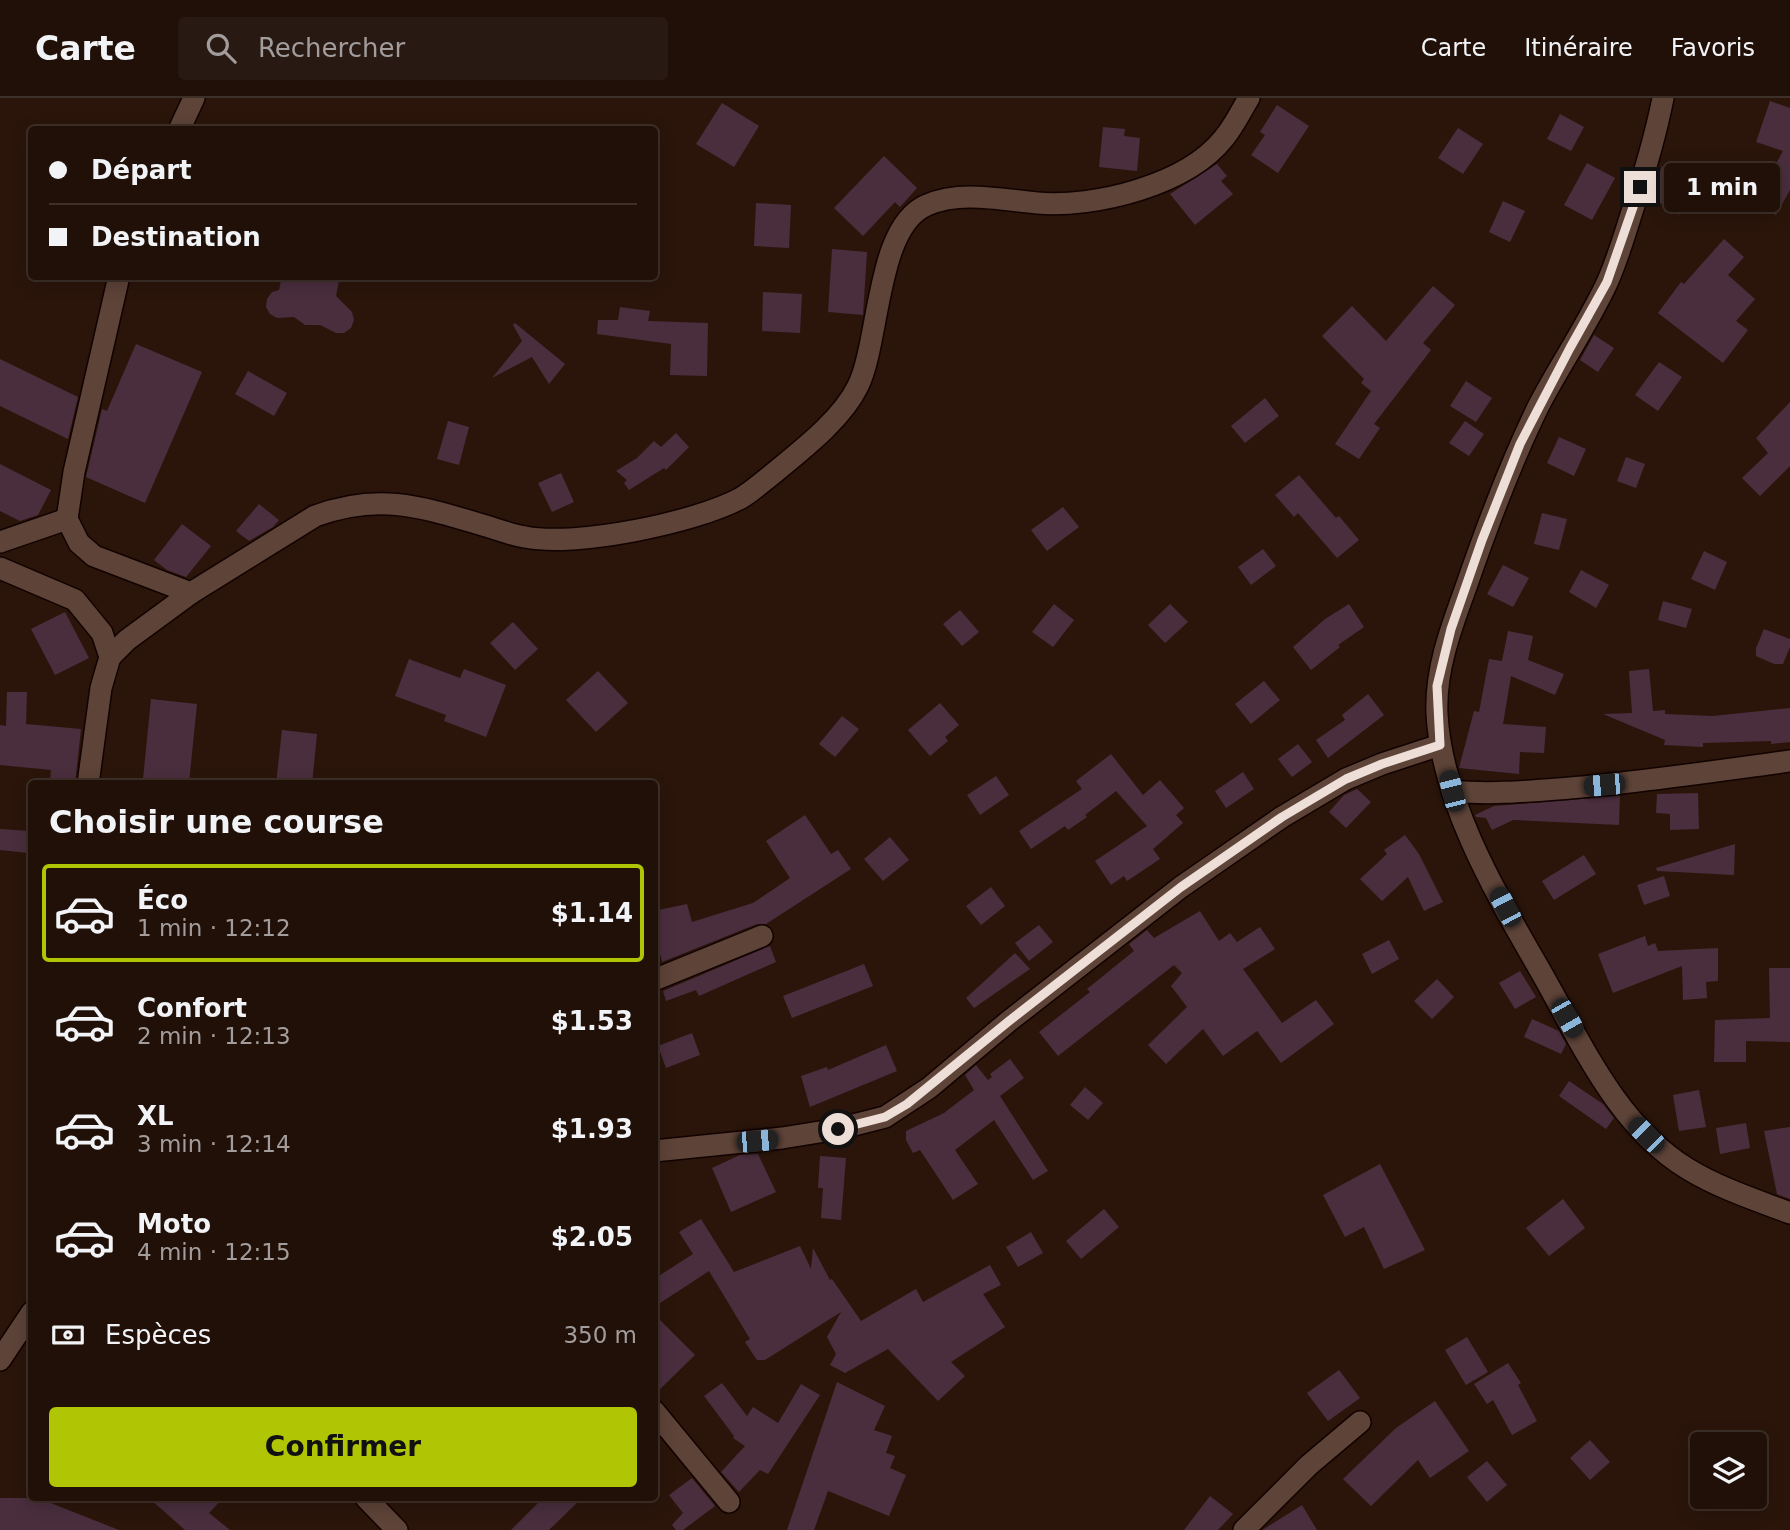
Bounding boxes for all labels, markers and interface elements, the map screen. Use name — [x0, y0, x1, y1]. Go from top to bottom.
search box — [178, 17, 668, 80]
text: Carte — [35, 29, 136, 68]
icon: search — [202, 29, 240, 67]
text: Rechercher — [258, 33, 405, 63]
text: Carte — [1421, 34, 1486, 62]
text: Itinéraire — [1524, 34, 1633, 62]
text: Favoris — [1671, 34, 1755, 62]
text: Départ — [91, 155, 192, 185]
callout: 1 min — [1664, 162, 1780, 212]
route end — [1624, 171, 1656, 203]
text: 1 min — [1686, 174, 1758, 200]
text: Destination — [91, 222, 261, 252]
car — [1437, 768, 1468, 814]
car — [1583, 773, 1626, 797]
text: Choisir une course — [49, 803, 384, 841]
icon: car — [53, 882, 116, 945]
car — [1486, 884, 1525, 930]
text: Éco — [137, 885, 188, 915]
text: $1.14 — [551, 898, 633, 928]
text: 1 min · 12:12 — [137, 915, 291, 941]
icon: car — [53, 990, 116, 1053]
text: Confort — [137, 993, 247, 1023]
car — [1548, 995, 1587, 1041]
text: $1.53 — [551, 1006, 633, 1036]
text: 2 min · 12:13 — [137, 1023, 291, 1049]
icon: car — [53, 1098, 116, 1161]
text: XL — [137, 1101, 174, 1131]
route start — [822, 1113, 854, 1145]
car — [1624, 1113, 1669, 1157]
text: $1.93 — [551, 1114, 633, 1144]
car — [736, 1129, 779, 1153]
text: 3 min · 12:14 — [137, 1131, 291, 1157]
icon: car — [53, 1206, 116, 1269]
text: Moto — [137, 1209, 211, 1239]
text: $2.05 — [551, 1222, 633, 1252]
text: 4 min · 12:15 — [137, 1239, 291, 1265]
icon: cash — [49, 1316, 87, 1354]
text: Espèces — [105, 1320, 211, 1350]
text: 350 m — [563, 1322, 637, 1348]
button: Confirmer — [49, 1407, 637, 1487]
map controls — [1690, 1432, 1767, 1509]
button: layers — [1690, 1432, 1767, 1509]

